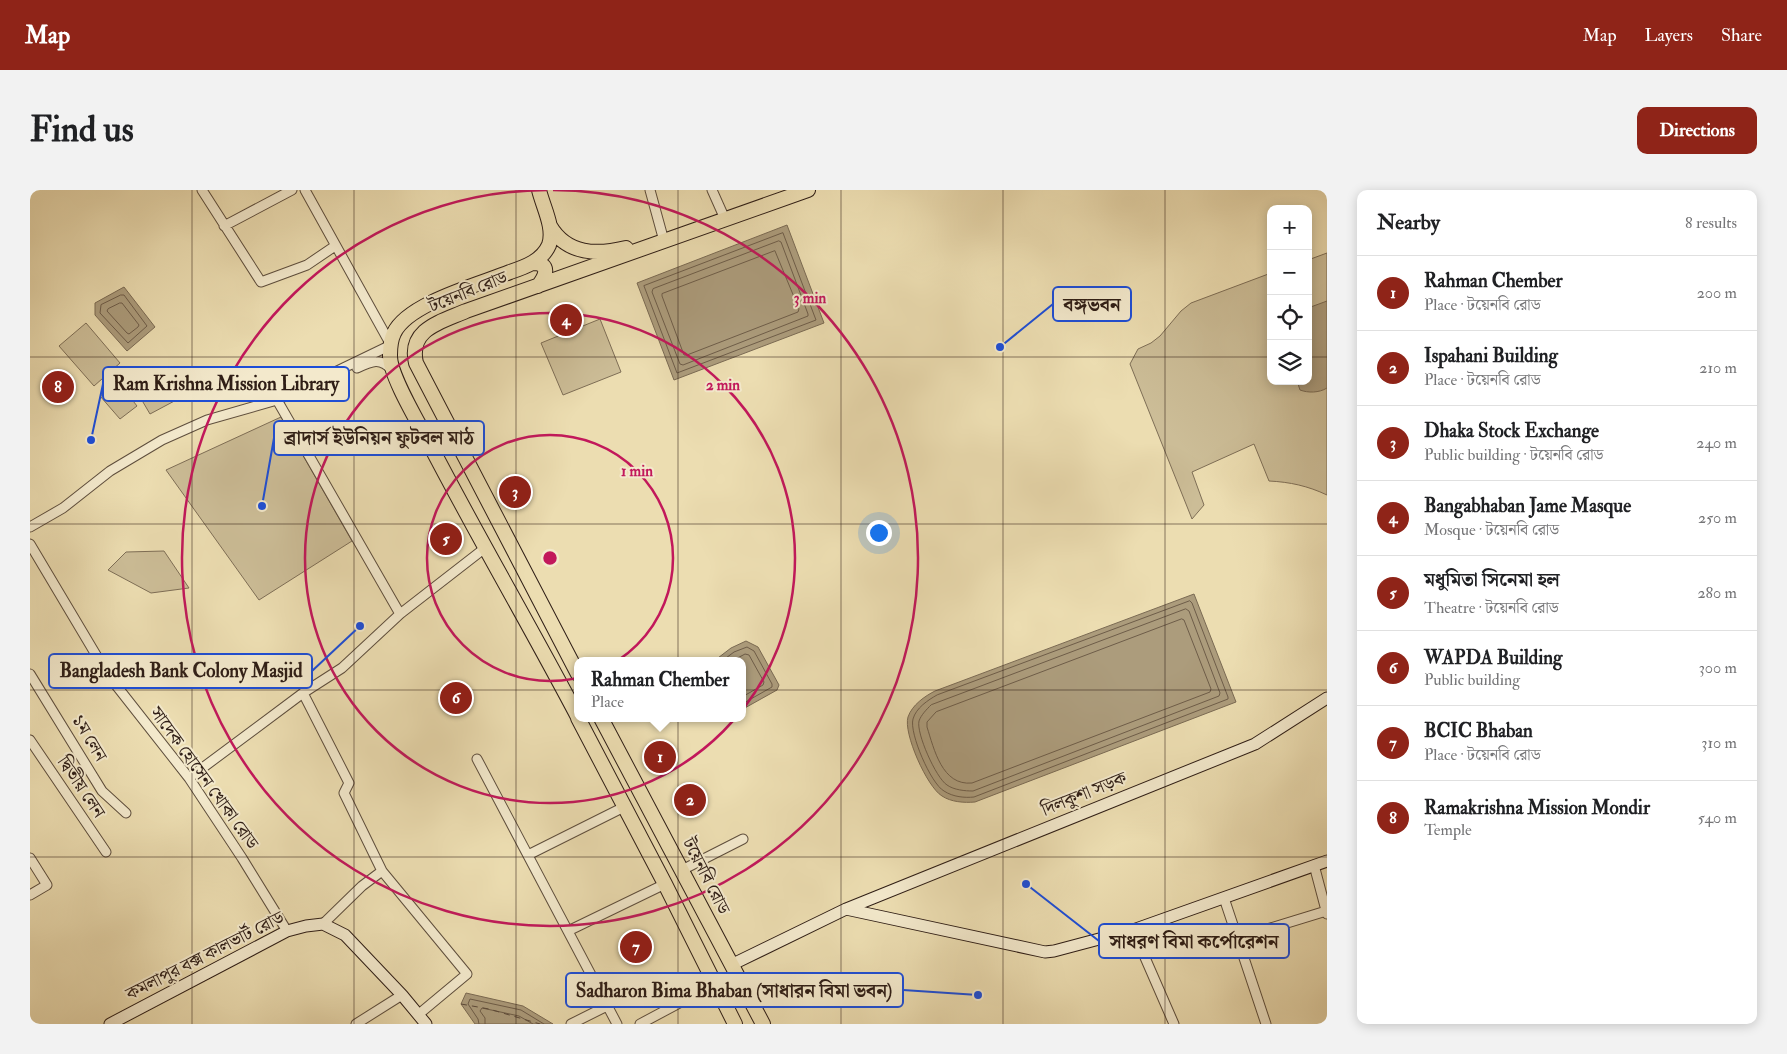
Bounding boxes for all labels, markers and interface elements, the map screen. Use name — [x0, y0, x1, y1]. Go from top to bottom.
text: Map — [25, 20, 70, 51]
text: Map — [1583, 24, 1617, 47]
text: Layers — [1645, 24, 1693, 47]
text: Share — [1721, 24, 1762, 47]
button: Directions — [1637, 107, 1757, 154]
text: Find us — [30, 108, 134, 152]
map controls — [1267, 205, 1312, 385]
button: + — [1267, 205, 1312, 250]
text: Nearby — [1377, 209, 1440, 236]
text: 8 results — [1685, 213, 1737, 233]
button: − — [1267, 250, 1312, 295]
street label: টয়েনবি রোড — [424, 266, 511, 319]
text: Rahman Chember — [1424, 269, 1563, 293]
text: 1 — [1390, 283, 1396, 303]
text: 200 m — [1697, 283, 1737, 303]
callout: বঙ্গভবন — [1053, 287, 1131, 321]
text: 3 min — [794, 289, 826, 308]
text: বঙ্গভবন — [1062, 293, 1122, 317]
button: locate — [1267, 295, 1312, 340]
text: Place · টয়েনবি রোড — [1424, 295, 1541, 315]
pin: 4 — [550, 301, 582, 339]
button: layers — [1267, 340, 1312, 385]
text: Ispahani Building — [1424, 344, 1558, 368]
text: 2 — [1389, 358, 1397, 378]
text: 210 m — [1699, 358, 1737, 378]
callout: Ram Krishna Mission Library — [103, 367, 349, 401]
pin: 8 — [42, 368, 74, 406]
text: Place · টয়েনবি রোড — [1424, 370, 1541, 390]
text: Ram Krishna Mission Library — [113, 372, 340, 397]
text: 2 min — [706, 376, 740, 395]
text: Dhaka Stock Exchange — [1424, 419, 1599, 443]
callout: ব্রাদার্স ইউনিয়ন ফুটবল মাঠ — [274, 421, 484, 455]
text: ব্রাদার্স ইউনিয়ন ফুটবল মাঠ — [283, 425, 475, 450]
text: 3 — [1390, 433, 1396, 453]
text: 240 m — [1696, 433, 1737, 453]
text: Public building · টয়েনবি রোড — [1424, 445, 1604, 465]
text: 1 min — [621, 462, 653, 481]
pin: 3 — [499, 473, 531, 511]
text: Bangabhaban Jame Masque — [1424, 494, 1631, 518]
text: 4 — [1389, 508, 1397, 528]
text: 250 m — [1698, 508, 1737, 528]
pin: 5 — [430, 520, 462, 558]
your location — [866, 520, 892, 546]
text: Mosque · টয়েনবি রোড — [1424, 520, 1559, 540]
centre of rings — [541, 549, 559, 567]
text: মধুমিতা সিনেমা হল — [1424, 568, 1560, 592]
text: 5 — [1389, 583, 1397, 603]
text: 280 m — [1697, 583, 1737, 603]
text: Theatre · টয়েনবি রোড — [1424, 598, 1559, 618]
text: WAPDA Building — [1424, 646, 1562, 670]
callout: Bangladesh Bank Colony Masjid — [49, 654, 312, 688]
popup — [574, 657, 746, 722]
text: 6 — [1389, 658, 1397, 678]
text: 300 m — [1699, 658, 1737, 678]
text: Bangladesh Bank Colony Masjid — [59, 659, 303, 684]
text: Rahman Chember — [591, 668, 729, 692]
text: Public building — [1424, 670, 1520, 690]
pin: 6 — [440, 679, 472, 717]
text: Place — [591, 692, 624, 712]
street label: সাদেক হোসেন খোকা রোড — [144, 701, 264, 854]
street label: ১ম লেন — [66, 710, 112, 766]
text: BCIC Bhaban — [1424, 719, 1533, 743]
text: 7 — [1389, 733, 1397, 753]
text: 310 m — [1701, 733, 1737, 753]
pin: 1 — [644, 738, 676, 776]
text: Place · টয়েনবি রোড — [1424, 745, 1541, 765]
street label: দ্বিতীয় লেন — [51, 751, 110, 823]
street label: দিলকুশা সড়ক — [1037, 766, 1131, 822]
pin: 2 — [674, 781, 706, 819]
text: Ramakrishna Mission Mondir — [1424, 796, 1650, 820]
text: 8 — [1389, 808, 1397, 828]
text: 540 m — [1698, 808, 1737, 828]
text: Temple — [1424, 820, 1472, 840]
street label: টয়েনবি রোড — [677, 833, 735, 919]
street label: কমলাপুর বক্স কালভার্ট রোড — [121, 905, 289, 1006]
callout: সাধরণ বিমা কর্পোরেশন — [1099, 924, 1289, 958]
pin: 7 — [620, 928, 652, 966]
text: সাধরণ বিমা কর্পোরেশন — [1108, 930, 1280, 954]
callout: Sadharon Bima Bhaban (সাধারন বিমা ভবন) — [566, 973, 903, 1007]
text: Sadharon Bima Bhaban (সাধারন বিমা ভবন) — [576, 979, 892, 1003]

